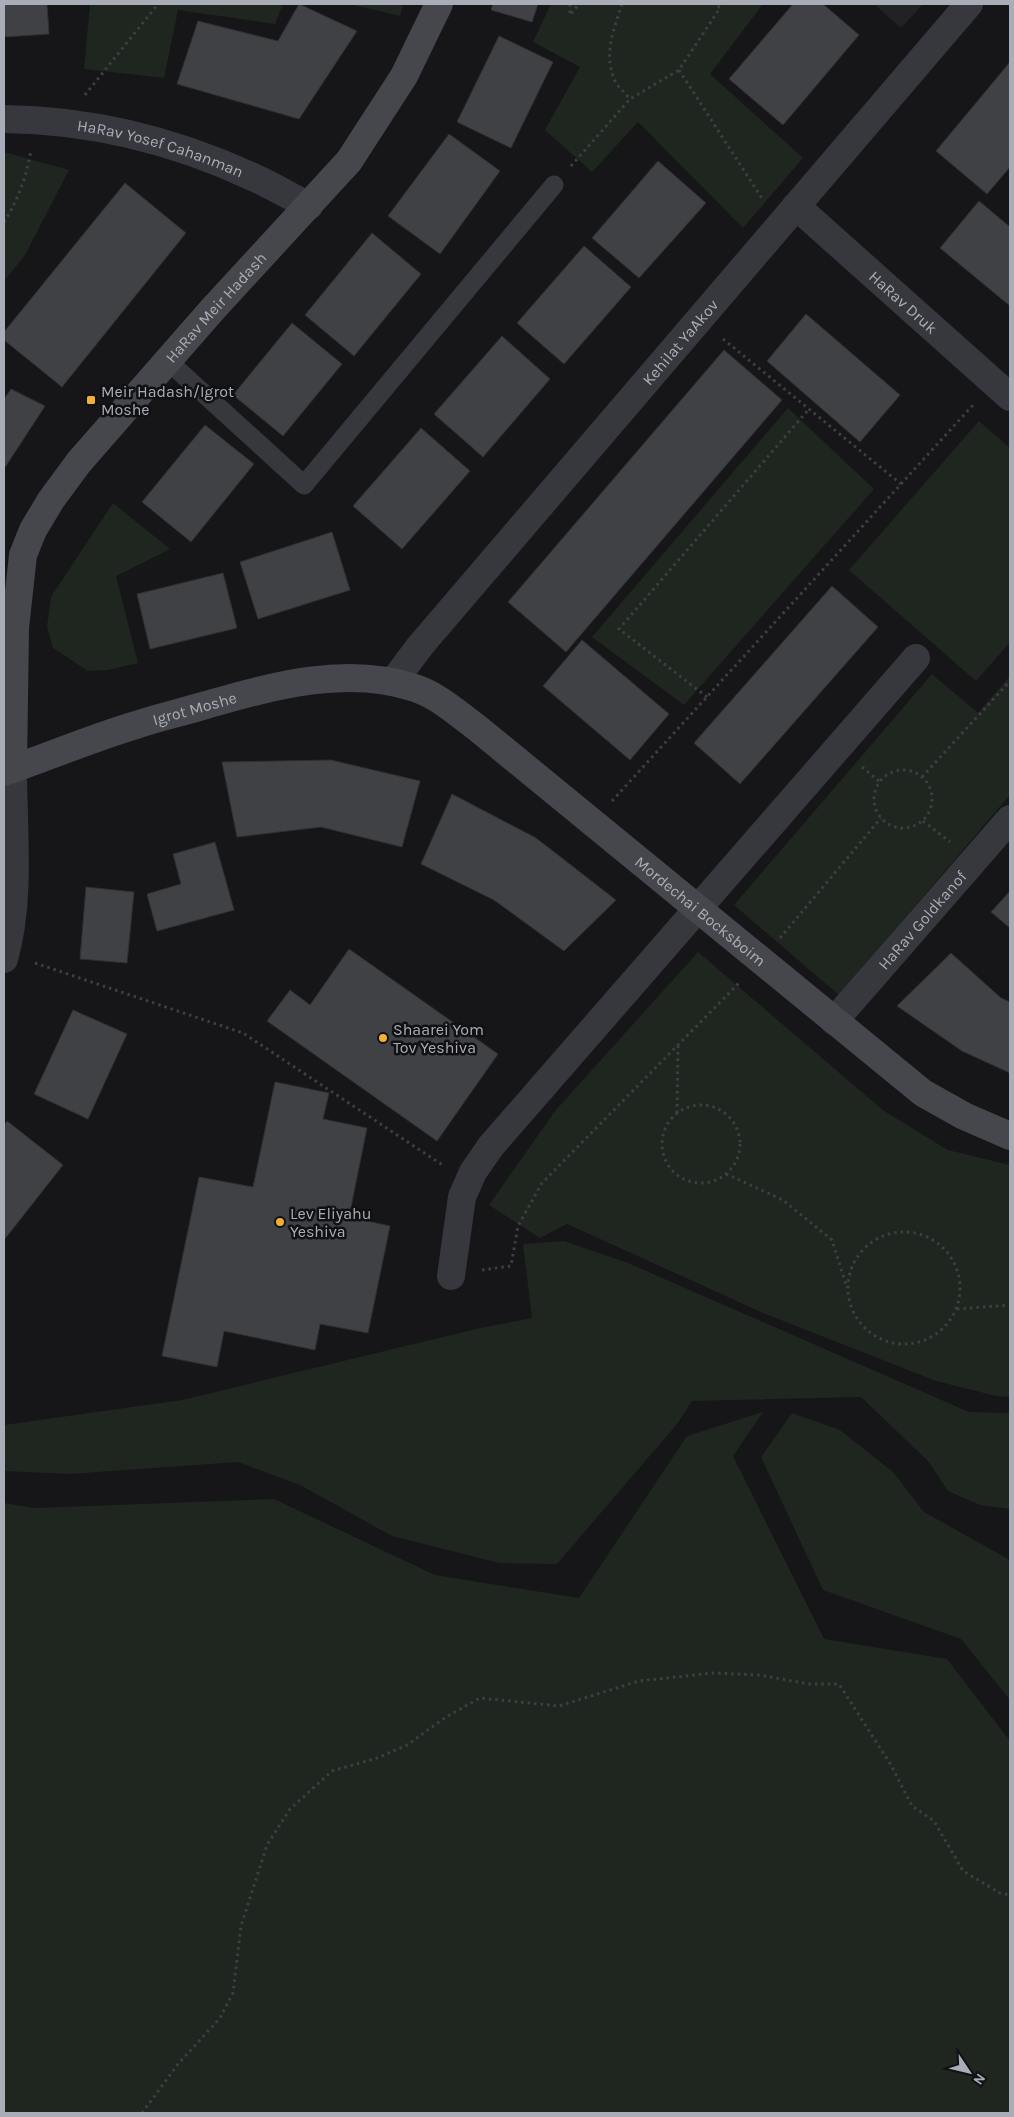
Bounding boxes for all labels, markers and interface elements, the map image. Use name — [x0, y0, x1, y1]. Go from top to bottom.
street label: HaRav Yosef Cahanman — [76, 116, 246, 182]
street label: HaRav Meir Hadash — [161, 248, 270, 367]
street label: HaRav Druk — [865, 267, 941, 338]
street label: Kehilat YaAkov — [638, 295, 722, 389]
place label: Meir Hadash/Igrot Moshe — [101, 382, 234, 419]
marker: Meir Hadash/Igrot Moshe — [85, 394, 97, 406]
street label: Igrot Moshe — [150, 688, 239, 729]
street label: Mordechai Bocksboim — [631, 852, 770, 970]
street label: HaRav Goldkanof — [874, 867, 971, 974]
place label: Shaarei Yom Tov Yeshiva — [393, 1020, 484, 1057]
marker: Shaarei Yom Tov Yeshiva — [377, 1032, 389, 1044]
place label: Lev Eliyahu Yeshiva — [290, 1204, 371, 1241]
marker: Lev Eliyahu Yeshiva — [274, 1216, 286, 1228]
north arrow — [944, 2047, 994, 2097]
text: N — [969, 2070, 989, 2088]

